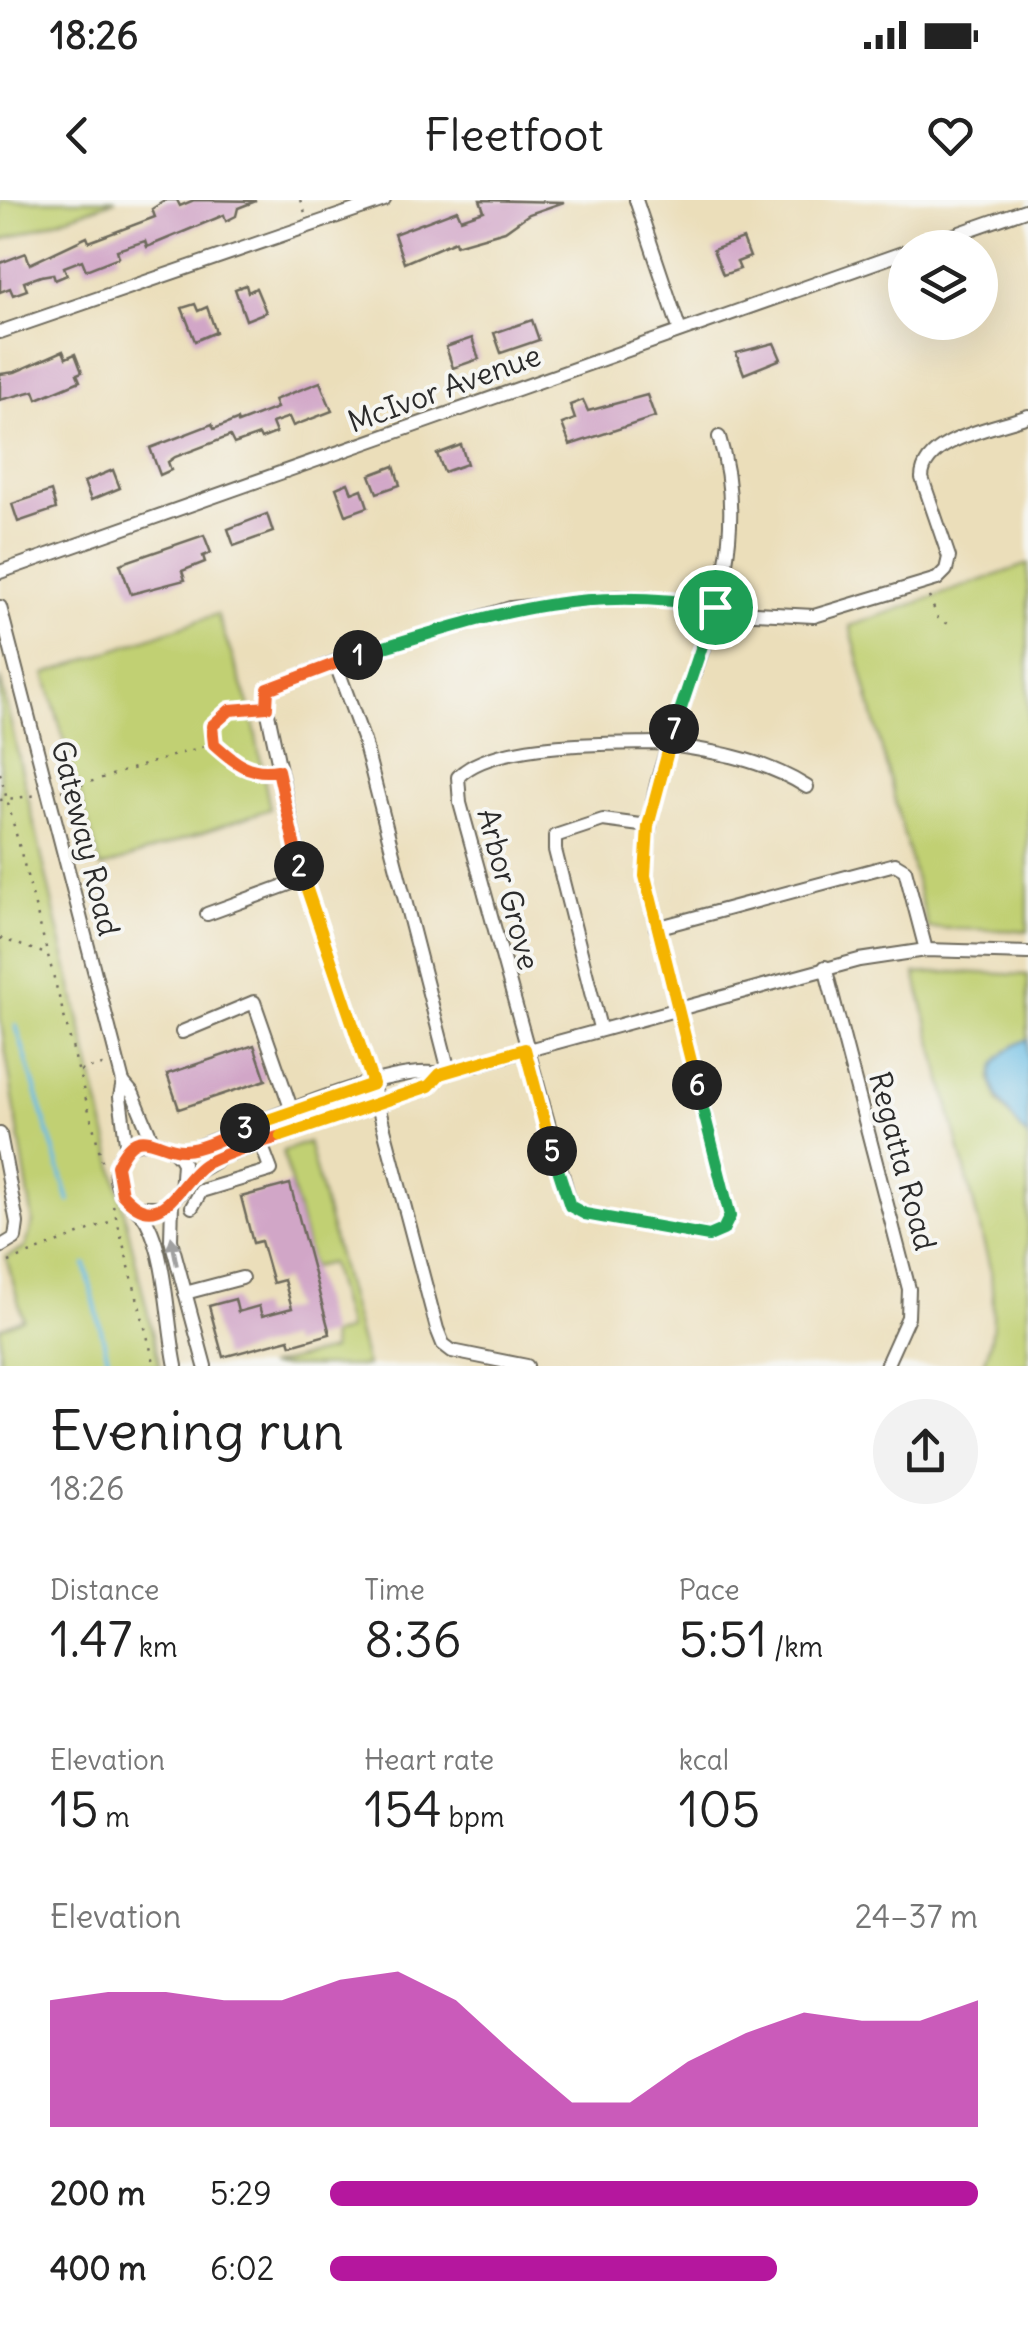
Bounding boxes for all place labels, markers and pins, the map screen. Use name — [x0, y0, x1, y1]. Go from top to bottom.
pin — [673, 565, 758, 650]
pin: 1 — [333, 630, 383, 680]
pin: 7 — [649, 704, 699, 754]
pin: 2 — [274, 841, 324, 891]
pin: 6 — [672, 1060, 722, 1110]
pin: 3 — [220, 1103, 270, 1153]
pin: 5 — [527, 1126, 577, 1176]

